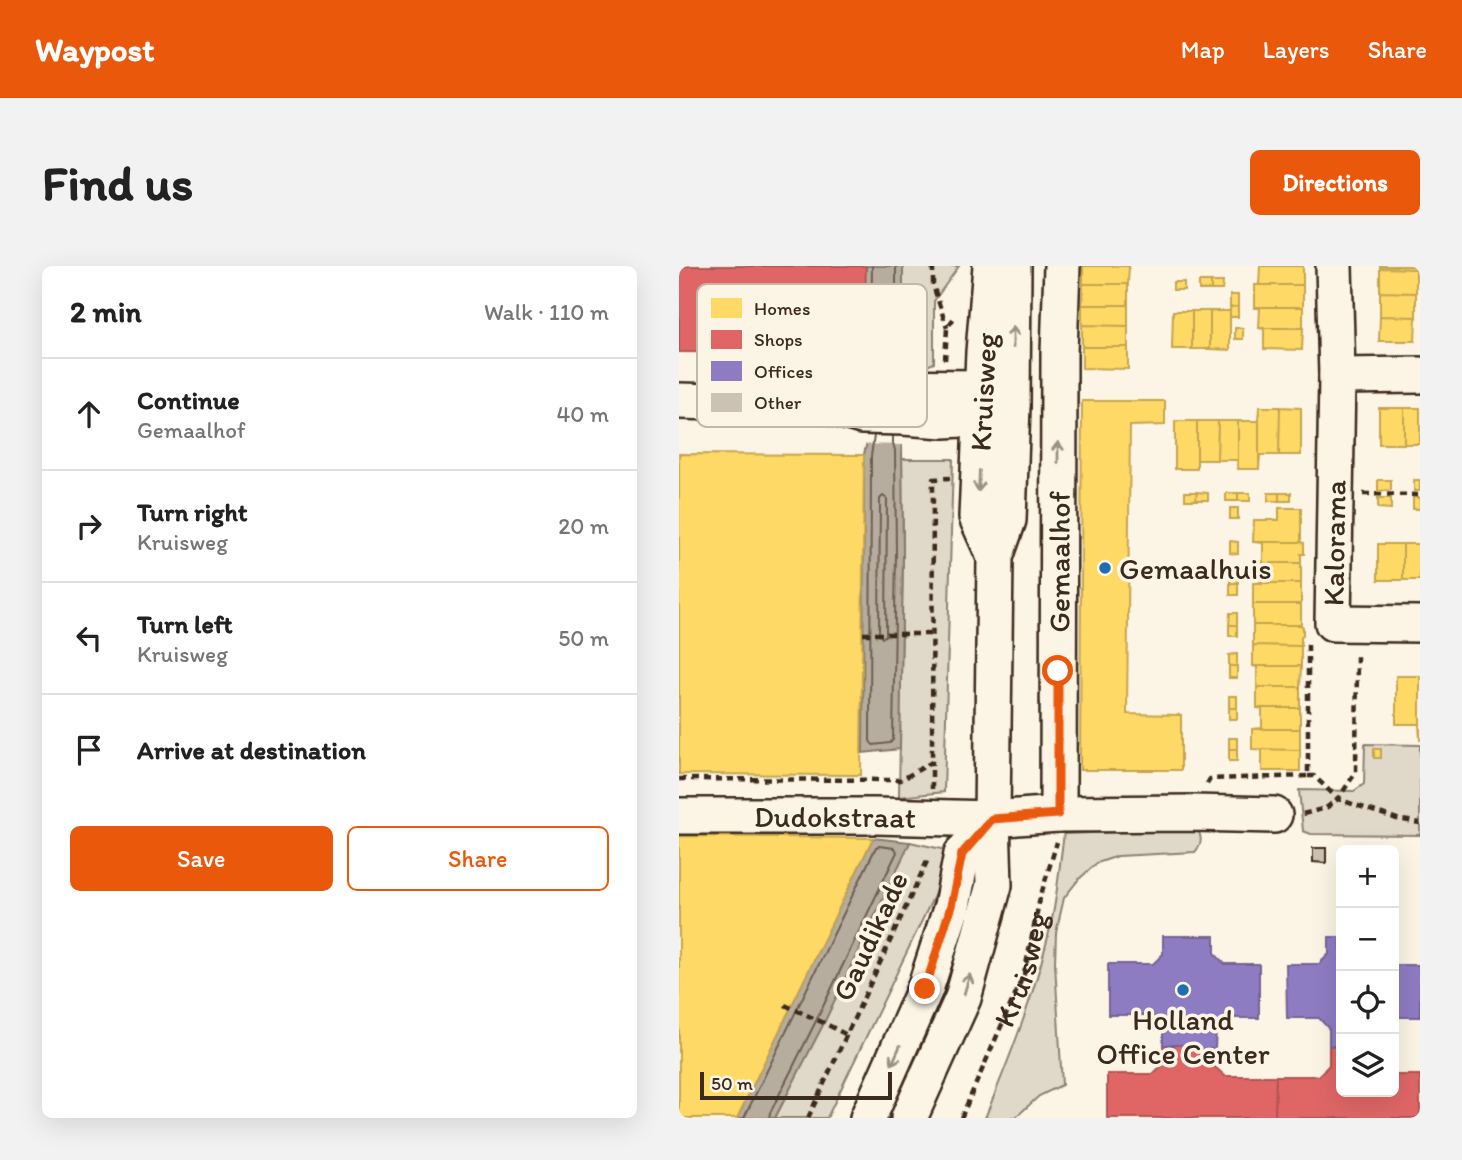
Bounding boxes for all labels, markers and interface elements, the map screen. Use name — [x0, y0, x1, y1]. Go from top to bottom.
text: Waypost — [35, 30, 155, 69]
text: Map — [1181, 35, 1225, 64]
text: Layers — [1263, 35, 1330, 64]
text: Share — [1368, 35, 1427, 64]
button: Directions — [1250, 150, 1420, 215]
text: Find us — [42, 153, 193, 212]
legend — [697, 284, 927, 427]
text: 2 min — [70, 293, 141, 330]
text: Homes — [754, 297, 810, 320]
text: Walk · 110 m — [484, 298, 609, 326]
one-way arrow — [1006, 326, 1020, 349]
text: Shops — [754, 328, 803, 351]
street label: Kruisweg — [961, 331, 1005, 452]
text: Offices — [754, 360, 813, 383]
text: Continue — [137, 384, 240, 416]
text: Other — [754, 391, 802, 414]
icon: ahead — [70, 395, 108, 433]
text: 40 m — [556, 400, 609, 428]
text: Gemaalhof — [137, 416, 246, 444]
one-way arrow — [1051, 440, 1065, 463]
one-way arrow — [972, 469, 985, 492]
street label: Kalorama — [1314, 479, 1354, 606]
street label: Gemaalhof — [1040, 491, 1077, 633]
text: Turn right — [137, 496, 248, 528]
icon: right — [70, 507, 108, 545]
text: 20 m — [558, 512, 609, 540]
text: Kruisweg — [137, 528, 228, 556]
place label: Gemaalhuis — [1119, 550, 1272, 587]
marker: Gemaalhuis — [1097, 560, 1113, 576]
text: Turn left — [137, 608, 233, 640]
icon: left — [70, 619, 108, 657]
text: 50 m — [558, 624, 609, 652]
text: Kruisweg — [137, 640, 228, 668]
route start — [1042, 655, 1073, 686]
icon: arrive — [70, 731, 108, 769]
text: Arrive at destination — [137, 734, 366, 766]
street label: Dudokstraat — [754, 797, 917, 836]
button: Save — [70, 826, 333, 891]
button: Share — [347, 826, 609, 891]
map controls — [1336, 845, 1399, 1097]
button: + — [1336, 845, 1399, 908]
street label: Gaudikade — [824, 865, 916, 1007]
street label: Kruisweg — [985, 908, 1055, 1032]
button: − — [1336, 908, 1399, 971]
button: locate — [1336, 971, 1399, 1034]
route end — [909, 973, 940, 1004]
one-way arrow — [961, 974, 974, 996]
marker: Holland Office Center — [1175, 982, 1191, 998]
place label: Holland Office Center — [1096, 1001, 1270, 1072]
button: layers — [1336, 1034, 1399, 1097]
one-way arrow — [889, 1043, 902, 1065]
scale bar — [700, 1069, 893, 1101]
text: 50 m — [711, 1072, 753, 1095]

